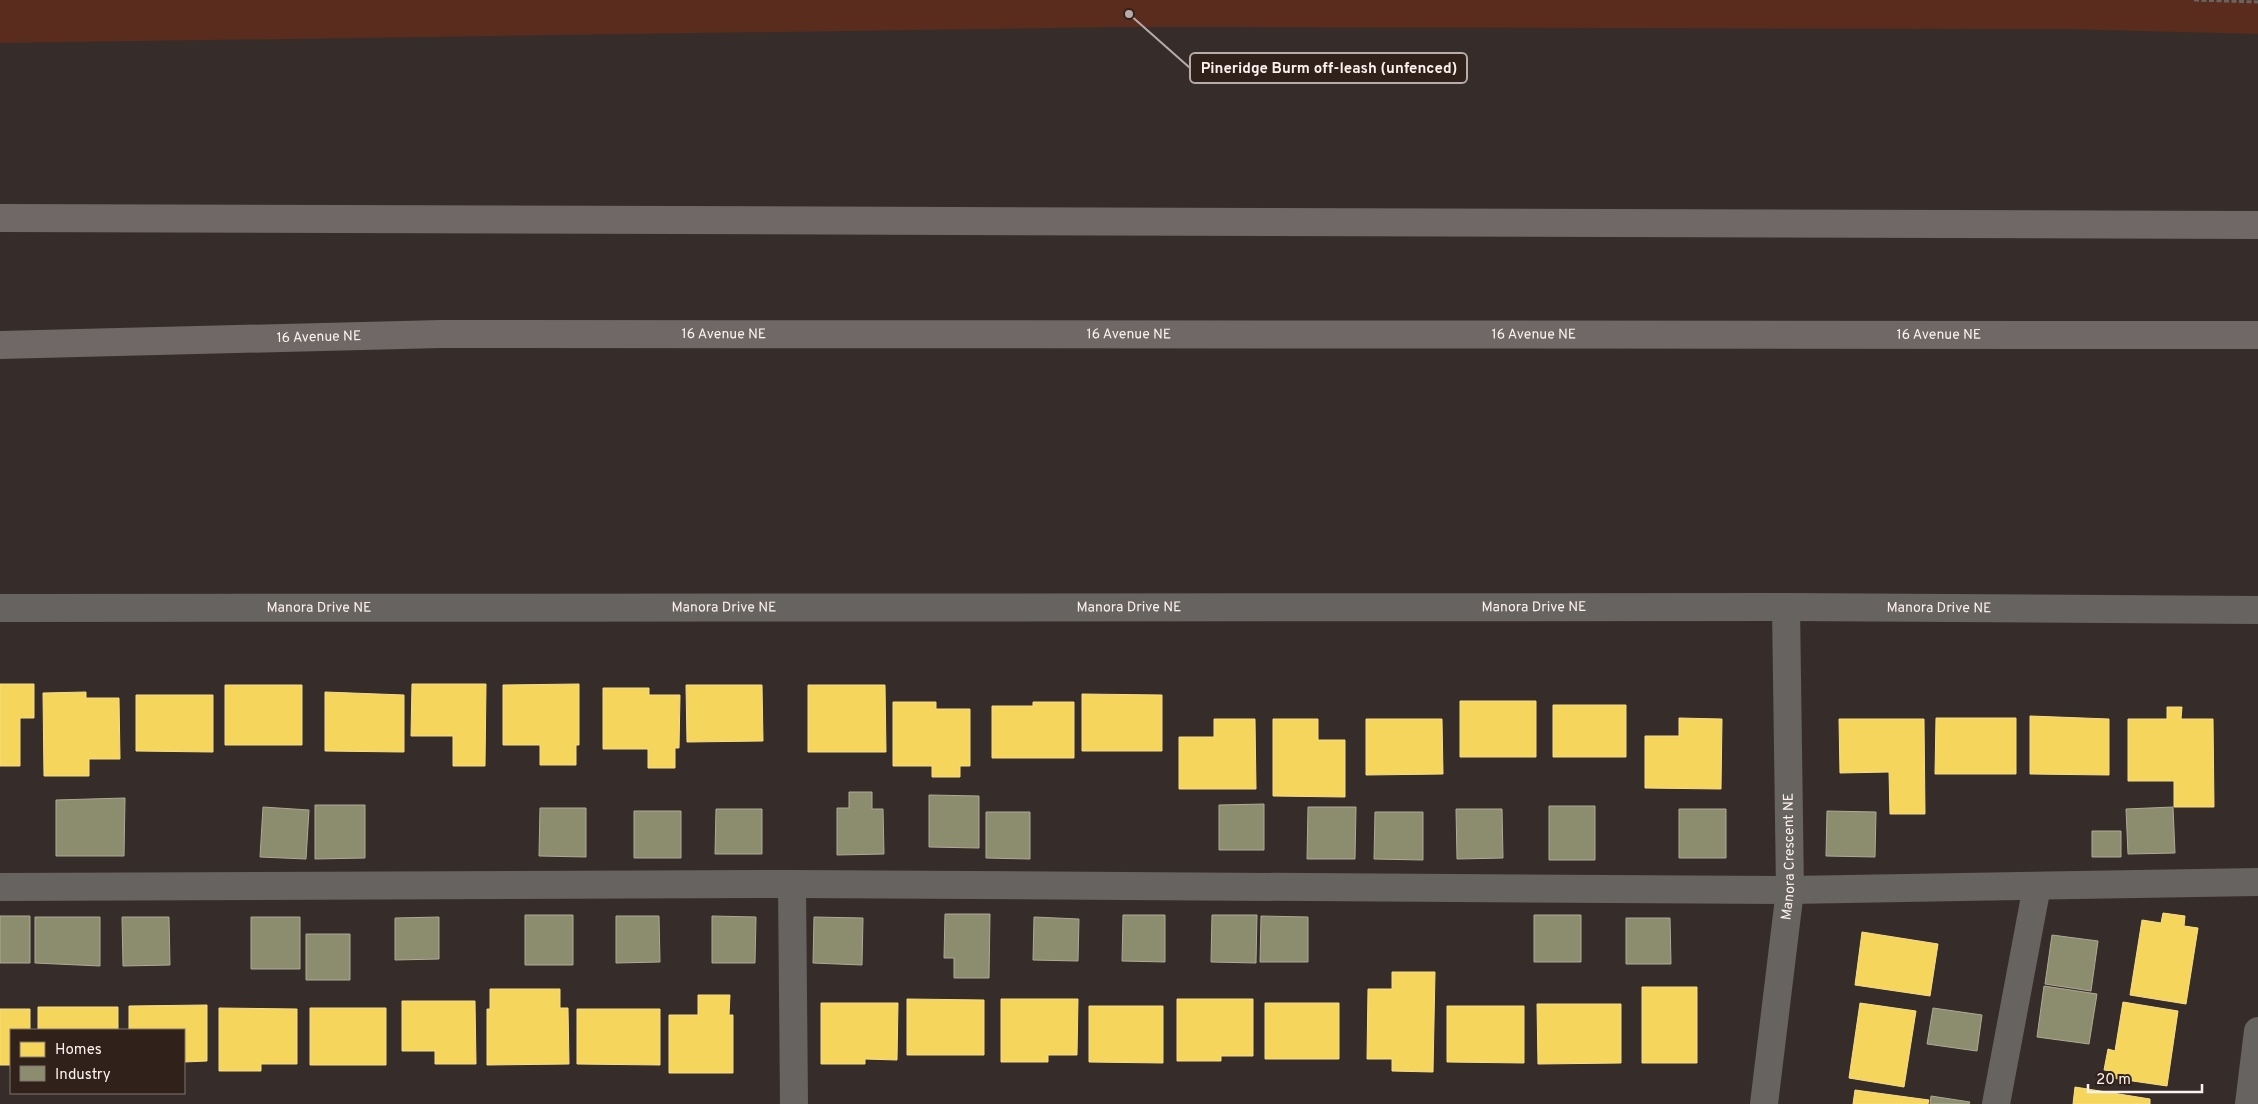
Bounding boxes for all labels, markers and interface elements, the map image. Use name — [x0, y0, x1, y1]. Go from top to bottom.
callout: Pineridge Burm off-leash (unfenced) — [1190, 53, 1467, 83]
text: Pineridge Burm off-leash (unfenced) — [1201, 60, 1457, 79]
street label: 16 Avenue NE — [681, 326, 766, 343]
street label: 16 Avenue NE — [1086, 326, 1171, 343]
street label: 16 Avenue NE — [1491, 326, 1576, 343]
street label: 16 Avenue NE — [1896, 326, 1981, 343]
street label: 16 Avenue NE — [276, 327, 361, 347]
street label: Manora Drive NE — [267, 599, 371, 616]
street label: Manora Drive NE — [672, 599, 776, 616]
street label: Manora Drive NE — [1077, 599, 1181, 616]
street label: Manora Drive NE — [1482, 599, 1586, 616]
street label: Manora Drive NE — [1887, 599, 1991, 617]
street label: Manora Crescent NE — [1778, 793, 1799, 921]
legend — [10, 1029, 185, 1094]
text: Homes — [55, 1041, 102, 1060]
scale bar — [2088, 1062, 2202, 1094]
text: Industry — [55, 1066, 111, 1085]
text: 20 m — [2096, 1071, 2131, 1090]

